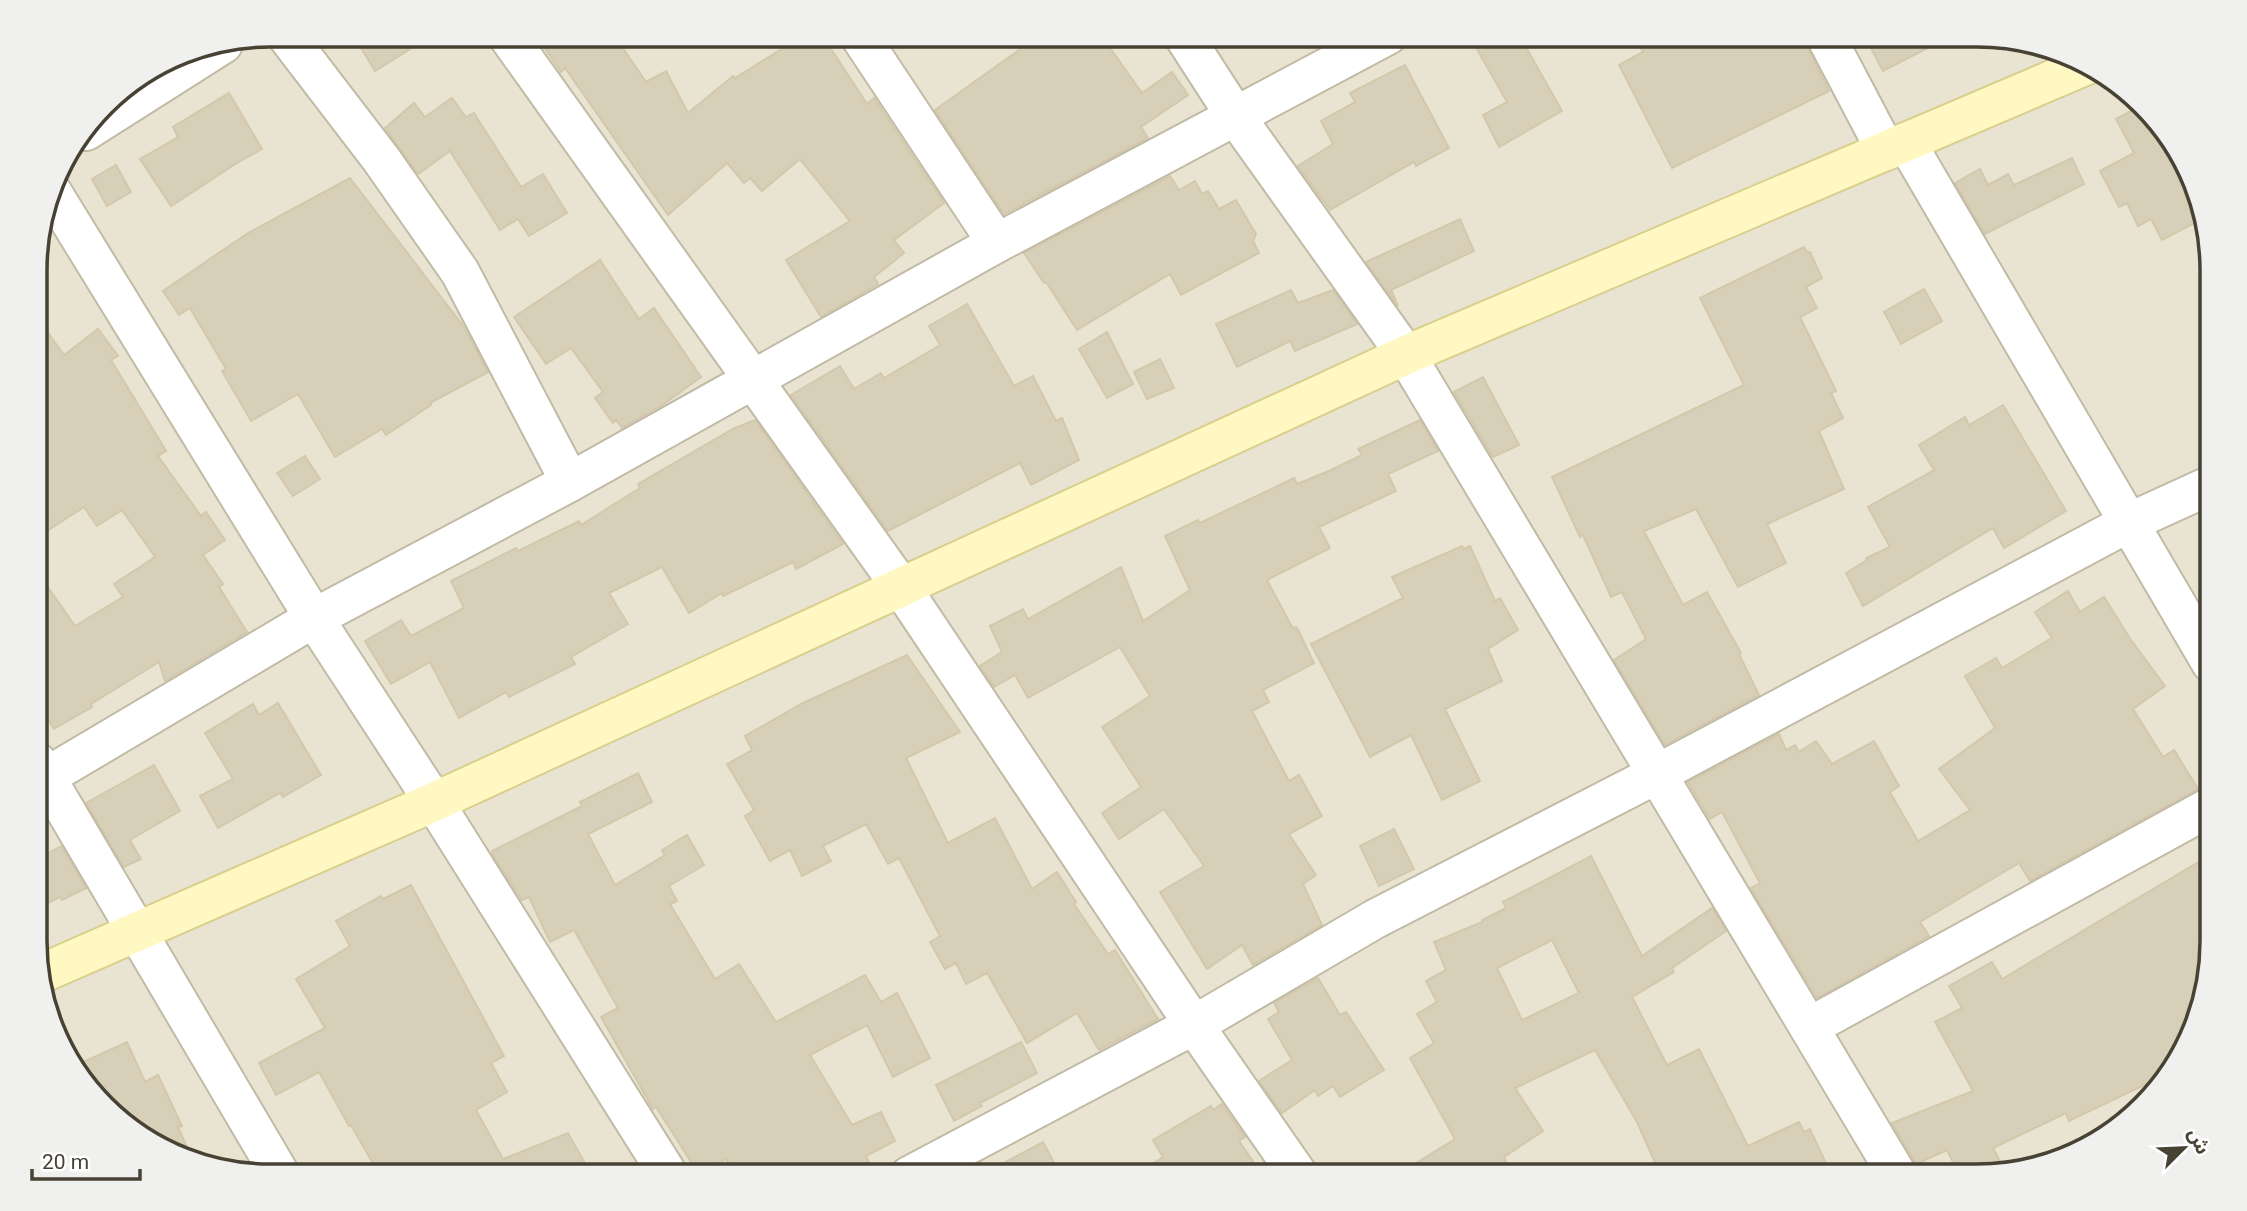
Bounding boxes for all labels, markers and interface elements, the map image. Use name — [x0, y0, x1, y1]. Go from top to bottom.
north arrow — [2149, 1113, 2219, 1183]
text: ش — [2183, 1125, 2215, 1158]
scale bar — [32, 1138, 140, 1182]
text: 20 m — [42, 1150, 89, 1174]

